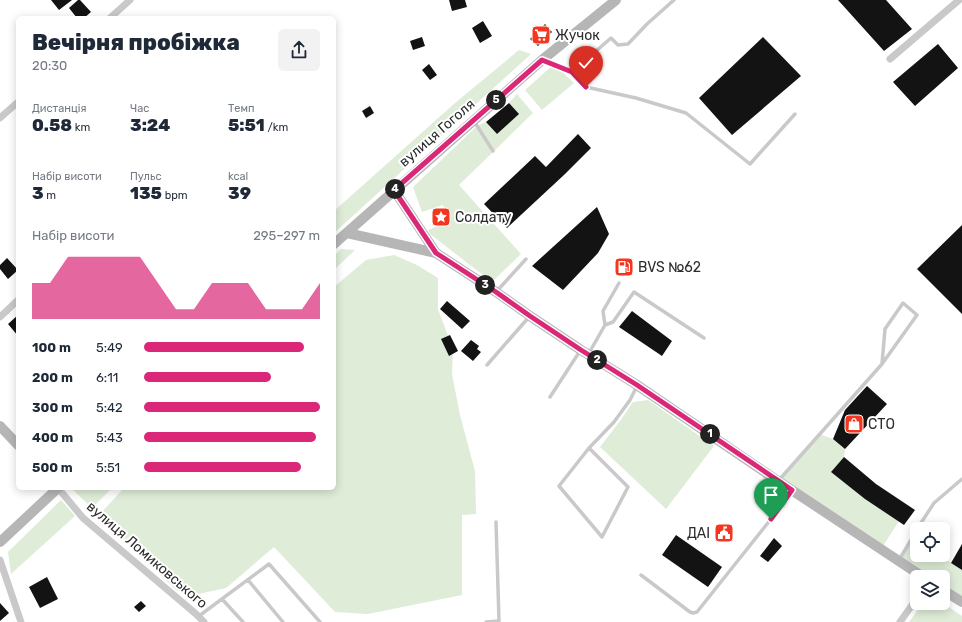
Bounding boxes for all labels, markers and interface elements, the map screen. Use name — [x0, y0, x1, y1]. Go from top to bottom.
supermarket icon: Жучок — [530, 24, 552, 46]
place label: Жучок — [555, 27, 600, 44]
text: Вечірня пробіжка — [32, 29, 240, 56]
button: share — [278, 29, 320, 71]
pin — [569, 46, 603, 87]
icon: check — [575, 52, 597, 74]
text: 20:30 — [32, 58, 67, 73]
pin: 5 — [486, 90, 506, 110]
text: 5 — [492, 93, 500, 106]
street label: вулиця Гоголя — [396, 96, 478, 170]
text: Дистанція — [32, 102, 86, 115]
text: Час — [130, 102, 149, 115]
text: Темп — [228, 102, 255, 115]
text: 0.58 — [32, 115, 72, 135]
text: 3:24 — [130, 115, 170, 135]
text: 5:51 — [228, 115, 265, 135]
text: km — [72, 121, 90, 134]
text: /km — [265, 121, 288, 134]
text: Набір висоти — [32, 170, 102, 183]
text: Пульс — [130, 170, 162, 183]
text: kcal — [228, 170, 248, 183]
pin: 4 — [385, 179, 405, 199]
text: 4 — [391, 182, 399, 195]
text: 3 — [32, 183, 44, 203]
text: 135 — [130, 183, 162, 203]
text: 39 — [228, 183, 251, 203]
text: m — [44, 189, 56, 202]
text: bpm — [162, 189, 188, 202]
place icon: Солдату — [430, 206, 452, 228]
place label: Солдату — [455, 209, 512, 226]
text: Набір висоти — [32, 228, 115, 243]
text: 295–297 m — [253, 228, 320, 243]
fuel station icon: BVS №62 — [613, 256, 635, 278]
place label: BVS №62 — [638, 259, 701, 276]
pin: 3 — [475, 275, 495, 295]
text: 3 — [481, 278, 489, 291]
text: 100 m — [32, 340, 71, 355]
text: 5:49 — [96, 340, 123, 355]
pin: 2 — [587, 350, 607, 370]
text: 2 — [593, 353, 601, 366]
text: 200 m — [32, 370, 73, 385]
text: 6:11 — [96, 370, 118, 385]
text: 300 m — [32, 400, 73, 415]
text: 5:42 — [96, 400, 123, 415]
shop icon: СТО — [843, 413, 865, 435]
place label: СТО — [868, 416, 895, 433]
pin: 1 — [700, 424, 720, 444]
text: 1 — [707, 427, 713, 440]
text: 400 m — [32, 430, 73, 445]
text: 5:43 — [96, 430, 123, 445]
text: 500 m — [32, 460, 73, 475]
text: 5:51 — [96, 460, 120, 475]
pin — [754, 478, 788, 519]
icon: arrive — [760, 484, 782, 506]
street label: вулиця Ломиковського — [83, 498, 211, 612]
public building icon: ДАІ — [713, 522, 735, 544]
map controls — [910, 522, 950, 610]
button: locate — [910, 522, 950, 562]
place label: ДАІ — [687, 525, 710, 542]
button: layers — [910, 570, 950, 610]

